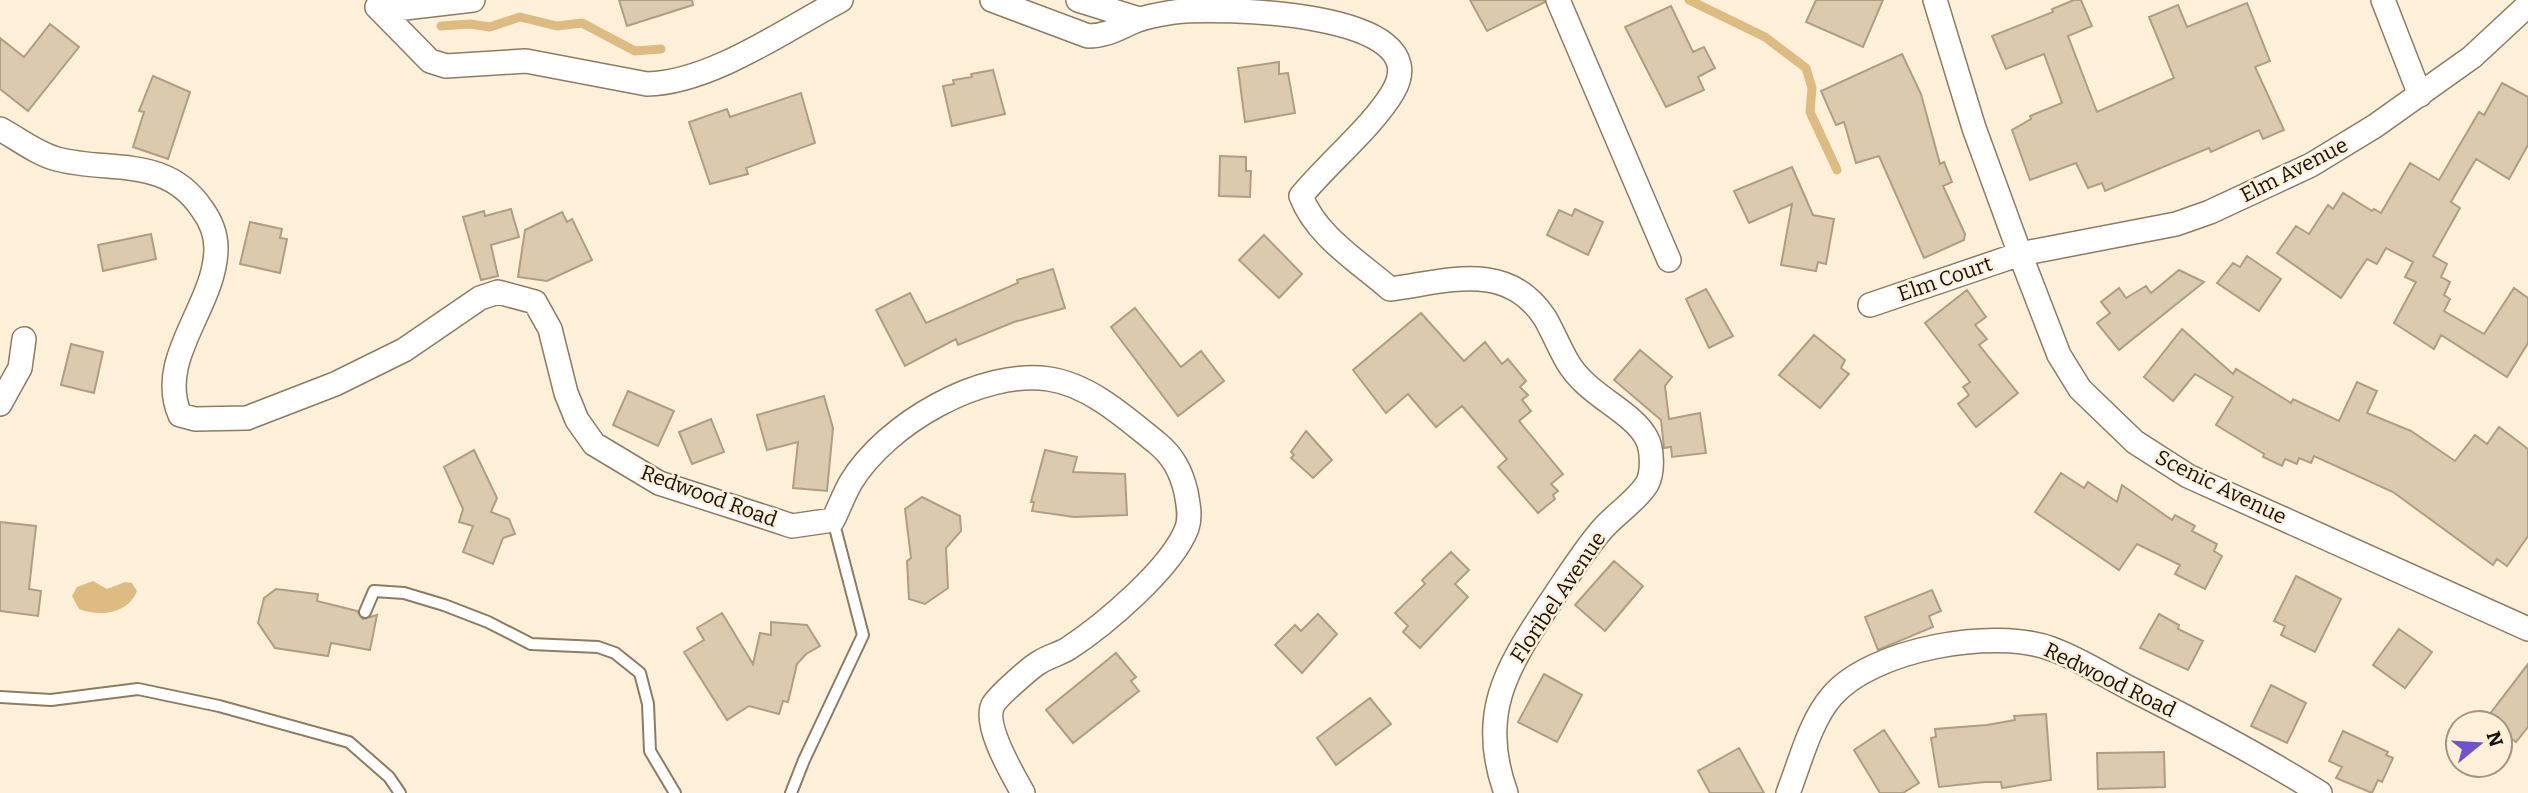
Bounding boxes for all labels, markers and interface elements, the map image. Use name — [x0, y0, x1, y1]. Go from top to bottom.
street label: Elm Avenue — [2236, 132, 2352, 208]
street label: Elm Court — [1894, 251, 1996, 307]
street label: Scenic Avenue — [2151, 444, 2291, 530]
street label: Redwood Road — [637, 459, 781, 533]
street label: Floribel Avenue — [1505, 526, 1611, 668]
street label: Redwood Road — [2040, 637, 2180, 723]
north arrow — [2444, 709, 2514, 779]
text: N — [2481, 728, 2508, 750]

